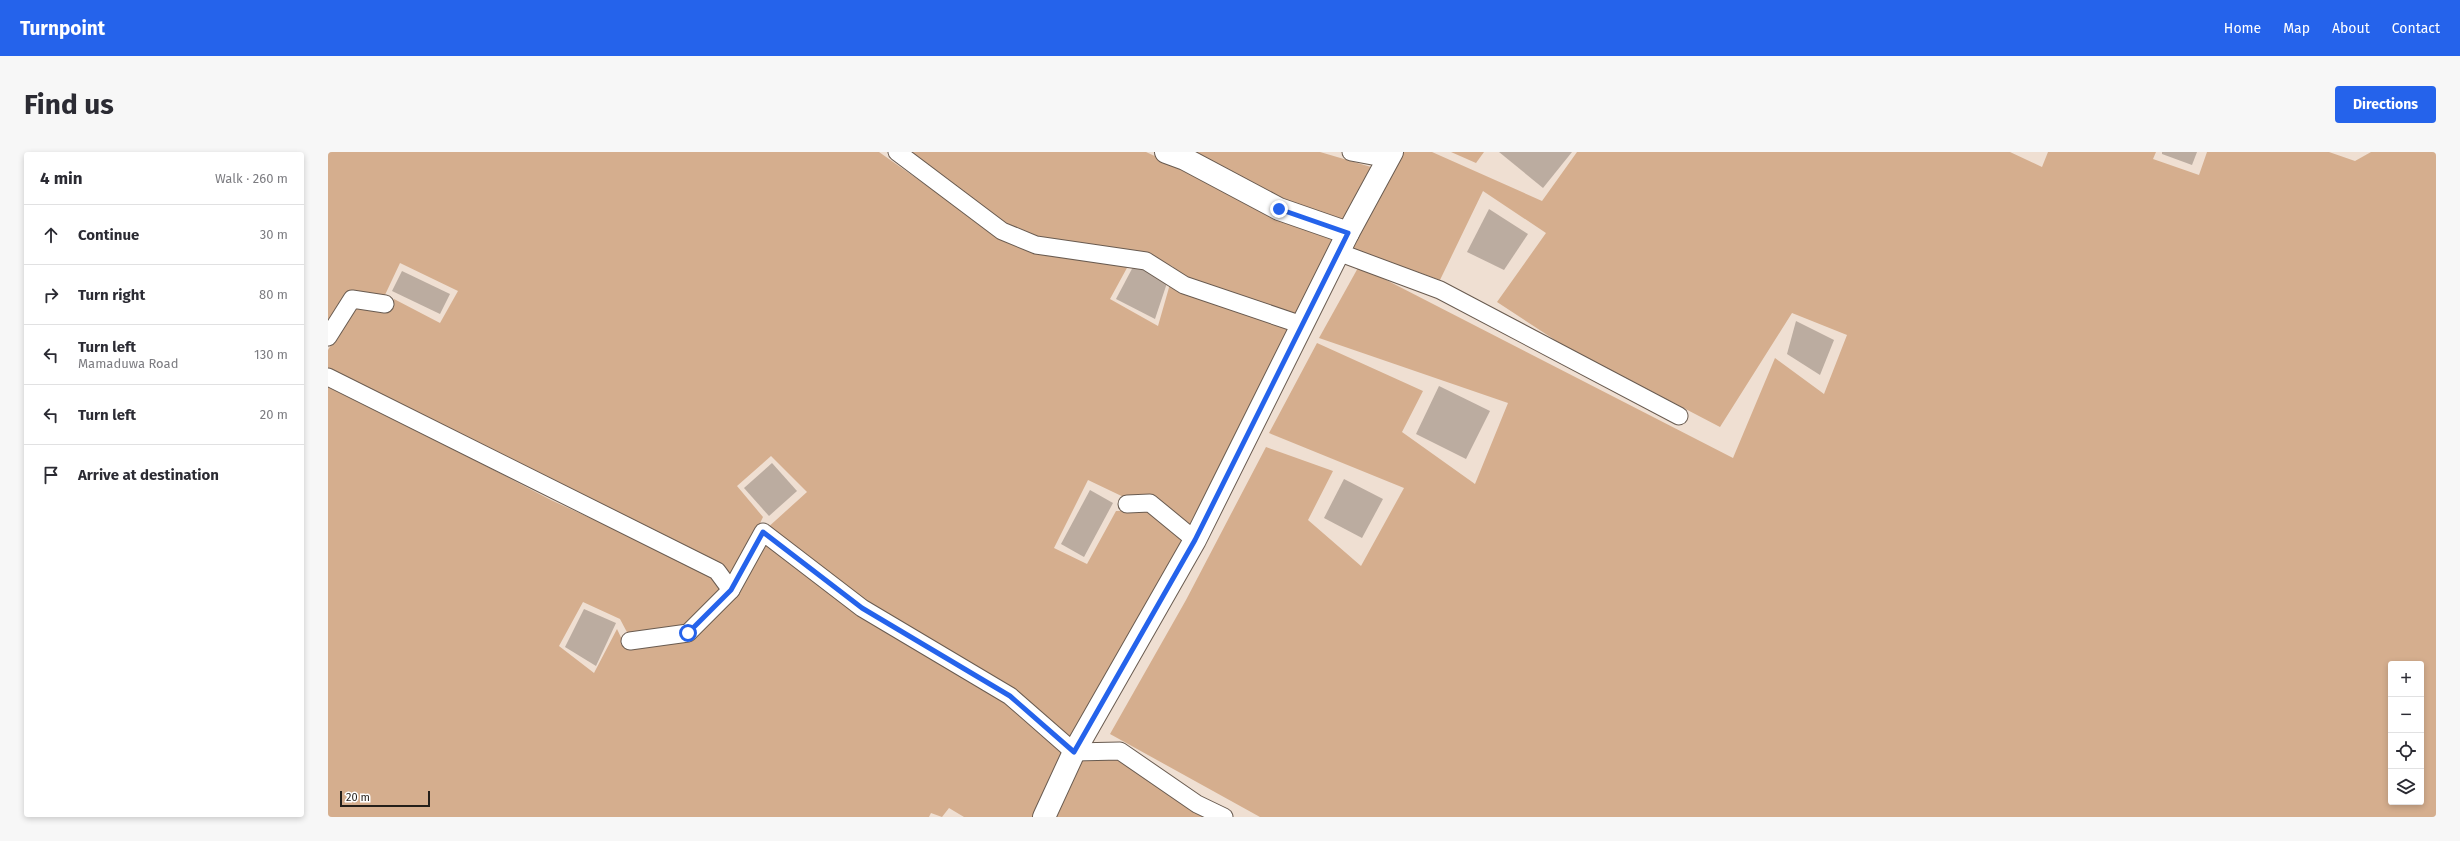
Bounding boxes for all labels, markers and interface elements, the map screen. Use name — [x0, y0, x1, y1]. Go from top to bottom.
text: Turnpoint — [20, 17, 105, 40]
text: Home — [2224, 20, 2261, 37]
text: Map — [2283, 20, 2310, 37]
text: About — [2332, 20, 2370, 37]
text: Contact — [2392, 20, 2440, 37]
button: Directions — [2335, 86, 2436, 123]
text: Find us — [24, 88, 114, 121]
text: 4 min — [40, 168, 83, 189]
text: Walk · 260 m — [215, 171, 288, 186]
route end — [1270, 200, 1288, 218]
icon: ahead — [40, 224, 62, 246]
text: Continue — [78, 226, 139, 244]
text: 30 m — [260, 227, 288, 242]
icon: right — [40, 284, 62, 306]
text: Turn right — [78, 286, 145, 304]
text: 80 m — [259, 287, 288, 302]
text: Turn left — [78, 338, 136, 356]
icon: left — [40, 344, 62, 366]
text: 130 m — [254, 347, 288, 362]
text: Mamaduwa Road — [78, 356, 178, 371]
icon: left — [40, 404, 62, 426]
text: Turn left — [78, 406, 136, 424]
text: 20 m — [260, 407, 288, 422]
icon: arrive — [40, 464, 62, 486]
text: Arrive at destination — [78, 466, 219, 484]
route start — [679, 624, 697, 642]
map controls — [2388, 661, 2424, 805]
button: + — [2388, 661, 2424, 697]
button: − — [2388, 697, 2424, 733]
button: locate — [2388, 733, 2424, 769]
button: layers — [2388, 769, 2424, 805]
scale bar — [340, 789, 430, 808]
text: 20 m — [346, 791, 370, 804]

